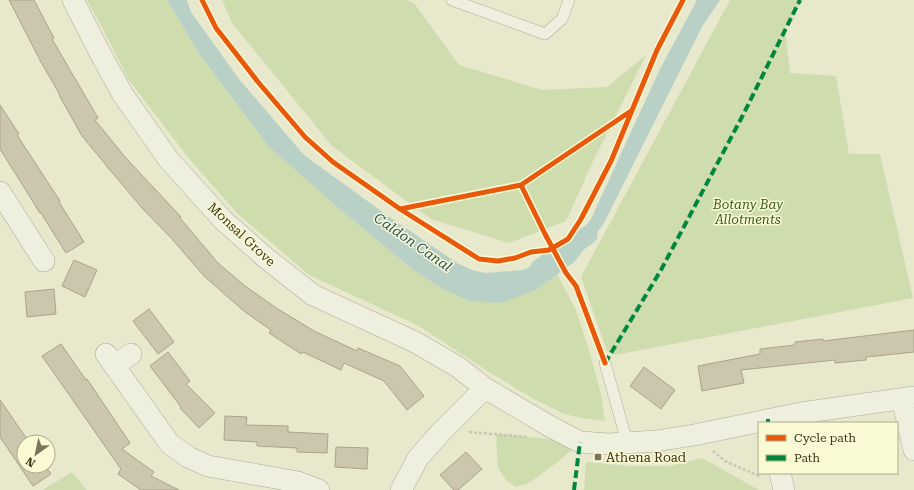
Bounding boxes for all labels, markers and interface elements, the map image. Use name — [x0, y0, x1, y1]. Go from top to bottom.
park label: Botany Bay Allotments — [712, 197, 783, 227]
street label: Monsal Grove — [205, 199, 278, 269]
water label: Caldon Canal — [371, 209, 455, 275]
legend — [758, 422, 898, 474]
text: Cycle path — [794, 431, 856, 445]
north arrow — [16, 434, 56, 474]
place label: Athena Road — [606, 450, 687, 465]
text: Path — [794, 451, 820, 465]
marker: Athena Road — [593, 452, 603, 462]
text: N — [23, 454, 38, 470]

